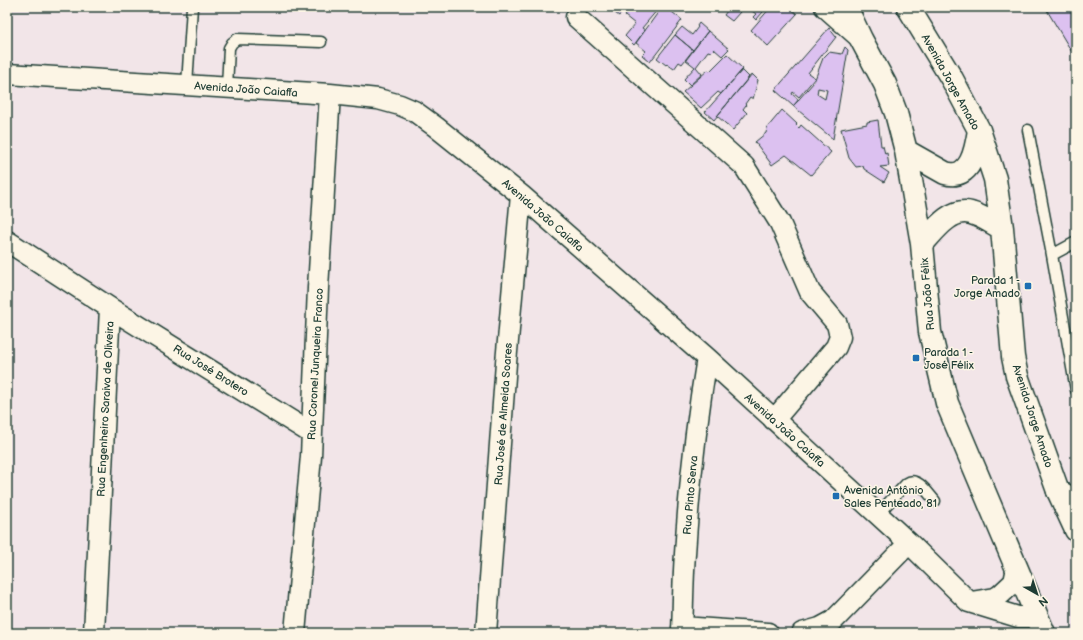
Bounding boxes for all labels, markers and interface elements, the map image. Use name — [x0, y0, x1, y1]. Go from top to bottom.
street label: Avenida Jorge Amado — [919, 32, 982, 133]
street label: Avenida João Caiaffa — [194, 79, 298, 100]
street label: Avenida João Caiaffa — [499, 176, 586, 254]
street label: Rua João Félix — [918, 257, 937, 331]
place label: Parada 1 - Jorge Amado — [954, 274, 1020, 300]
marker: Parada 1 - Jorge Amado — [1023, 281, 1033, 291]
street label: Rua Coronel Junqueira Franco — [305, 288, 326, 440]
street label: Rua Engenheiro Saraiva de Oliveira — [94, 321, 117, 497]
street label: Rua José Brotero — [171, 342, 251, 399]
street label: Rua José de Almeida Soares — [492, 342, 515, 486]
place label: Parada 1 - José Félix — [924, 346, 974, 372]
marker: Parada 1 - José Félix — [911, 353, 921, 363]
street label: Avenida Jorge Amado — [1010, 363, 1055, 469]
street label: Avenida João Caiaffa — [742, 391, 828, 470]
street label: Rua Pinto Serva — [681, 455, 700, 535]
place label: Avenida Antônio Sales Penteado, 81 — [844, 484, 937, 510]
marker: Avenida Antônio Sales Penteado, 81 — [831, 491, 841, 501]
north arrow — [1017, 574, 1057, 614]
text: N — [1036, 594, 1050, 609]

